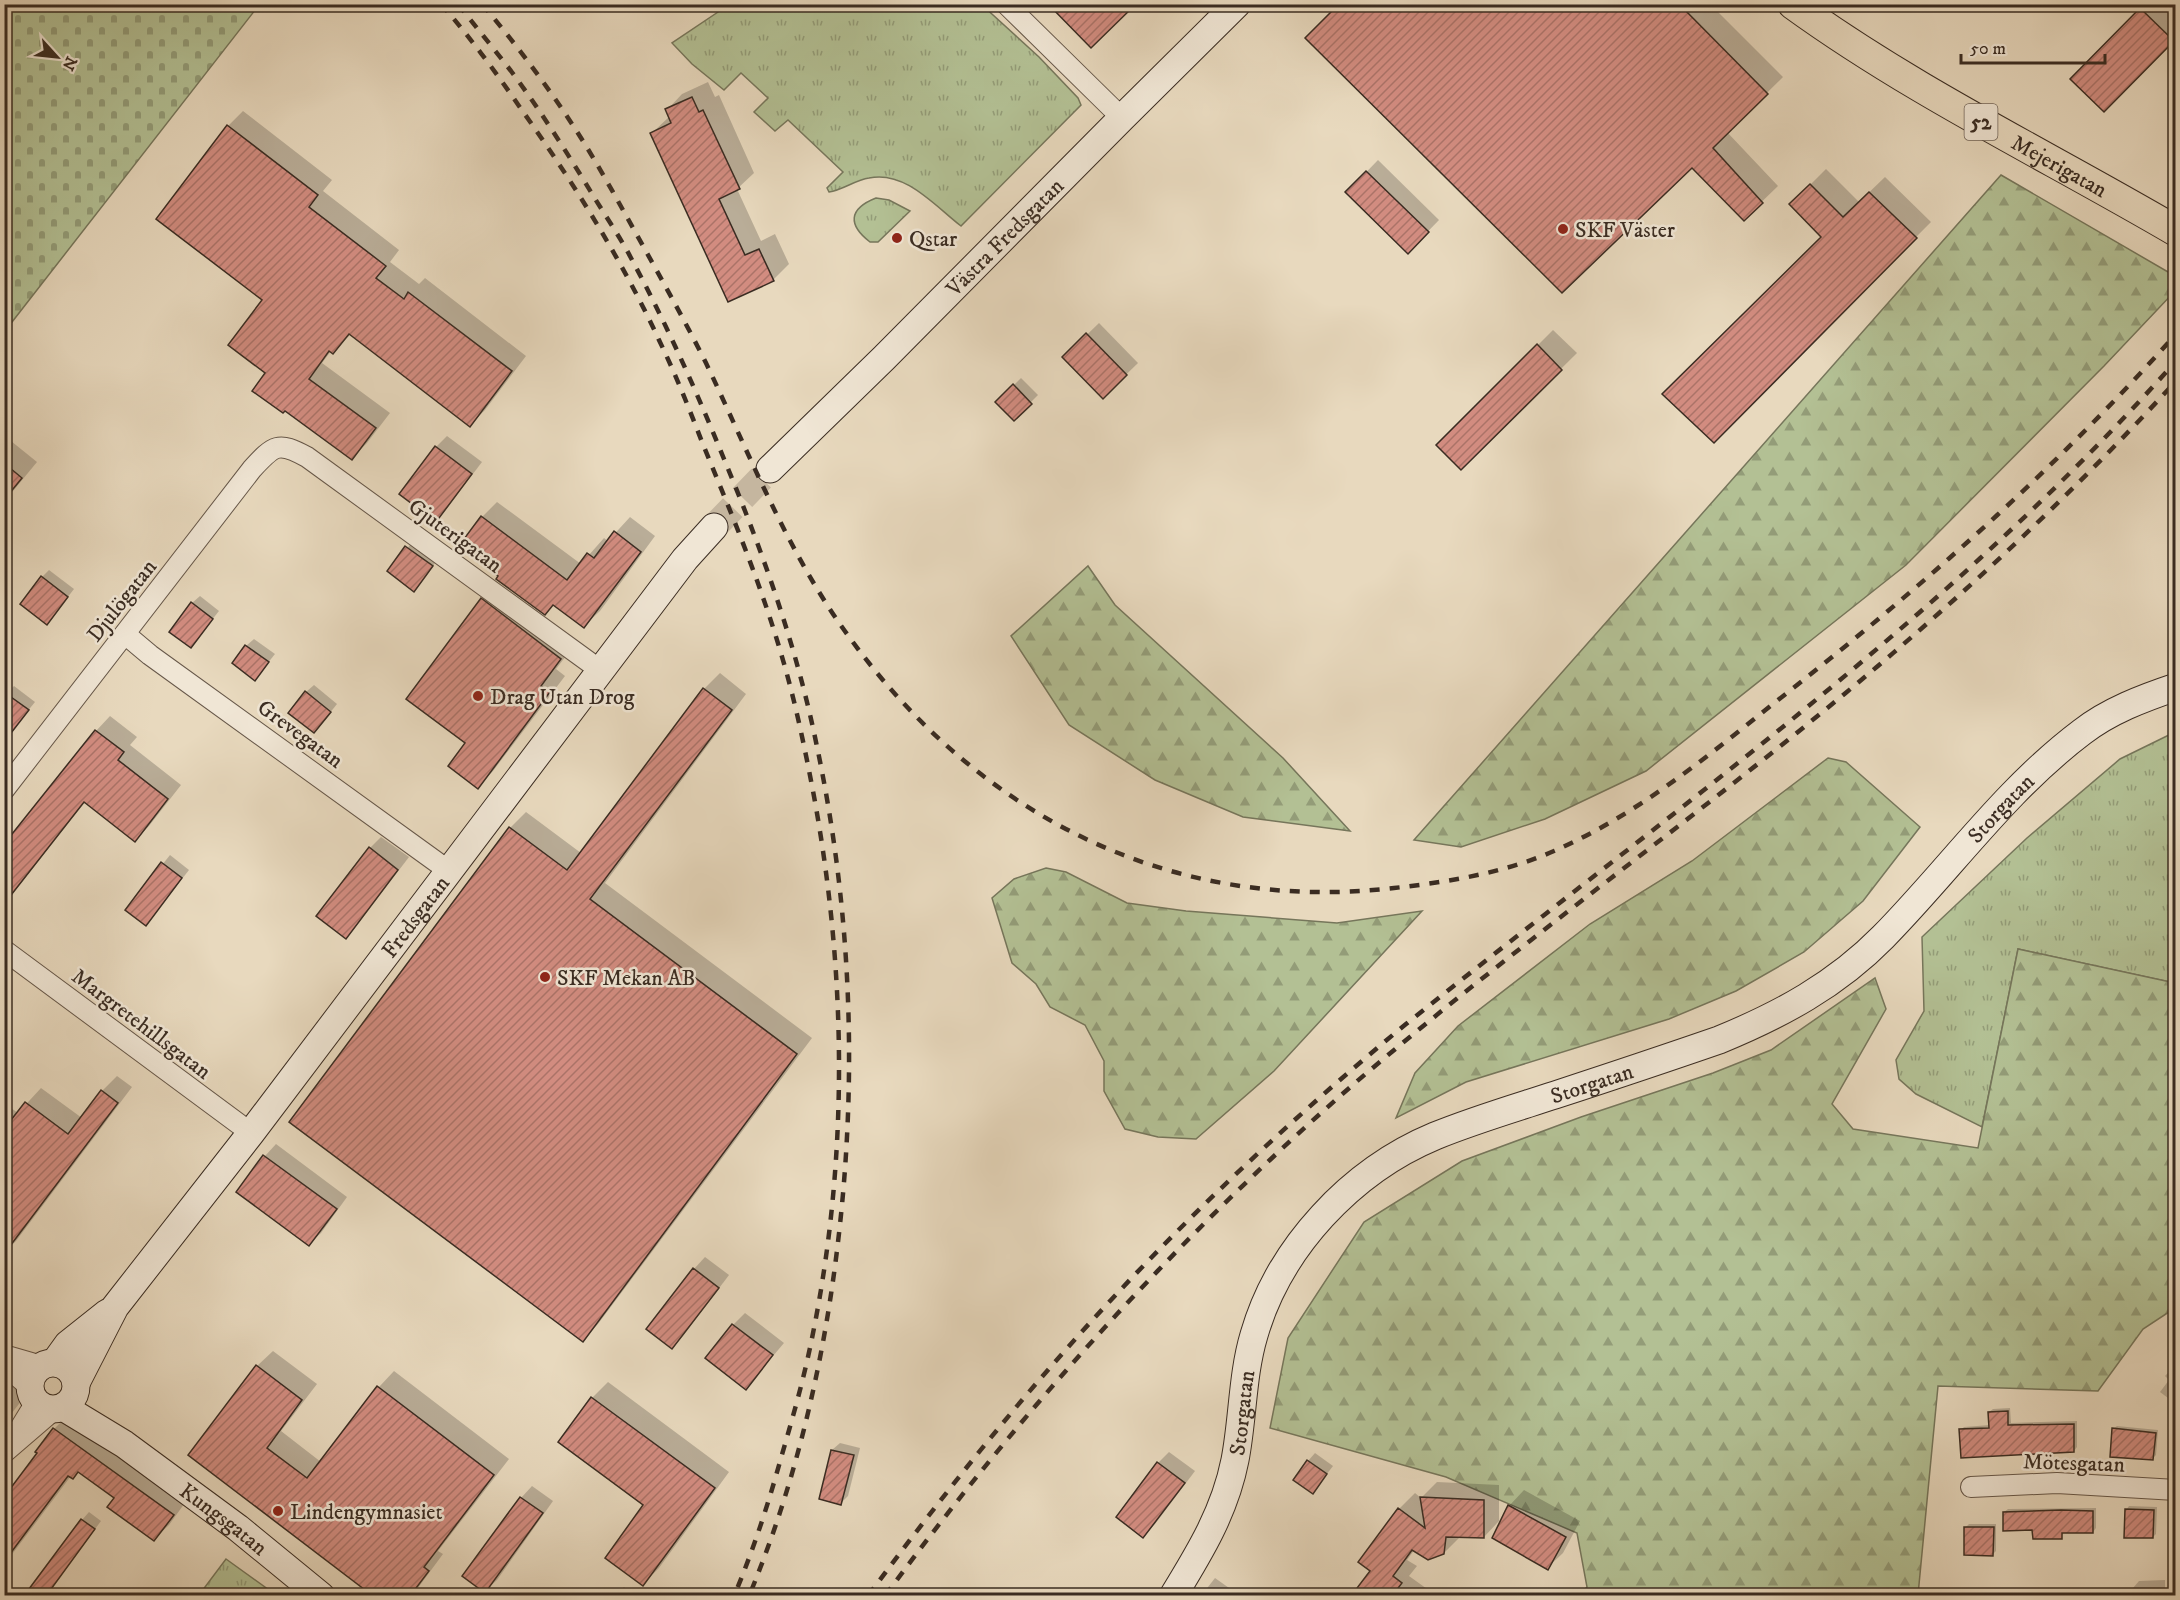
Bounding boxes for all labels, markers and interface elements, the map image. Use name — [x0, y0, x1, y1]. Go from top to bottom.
north arrow — [27, 27, 87, 87]
scale bar — [1961, 27, 2105, 65]
text: 50 m — [1970, 38, 2006, 60]
text: N — [58, 53, 81, 74]
road number: 52 — [1964, 104, 1998, 140]
street label: Mejerigatan — [2006, 130, 2112, 204]
street label: Västra Fredsgatan — [940, 173, 1070, 303]
place label: SKF Väster — [1575, 217, 1676, 244]
marker: SKF Väster — [1556, 222, 1570, 236]
place label: Qstar — [909, 226, 958, 253]
marker: Qstar — [890, 231, 904, 245]
street label: Gjuterigatan — [403, 493, 508, 580]
street label: Djulögatan — [82, 554, 163, 648]
place label: Drag Utan Drog — [490, 684, 635, 711]
marker: Drag Utan Drog — [471, 689, 485, 703]
street label: Grevegatan — [252, 694, 349, 775]
street label: Storgatan — [1962, 768, 2041, 849]
street label: Fredsgatan — [376, 870, 456, 964]
street label: Margretehillsgatan — [66, 963, 217, 1086]
place label: SKF Mekan AB — [557, 965, 696, 992]
marker: SKF Mekan AB — [538, 970, 552, 984]
street label: Storgatan — [1547, 1058, 1637, 1111]
street label: Storgatan — [1224, 1368, 1261, 1458]
street label: Mötesgatan — [2023, 1448, 2126, 1479]
street label: Kungsgatan — [174, 1478, 273, 1562]
place label: Lindengymnasiet — [290, 1499, 443, 1526]
marker: Lindengymnasiet — [271, 1504, 285, 1518]

